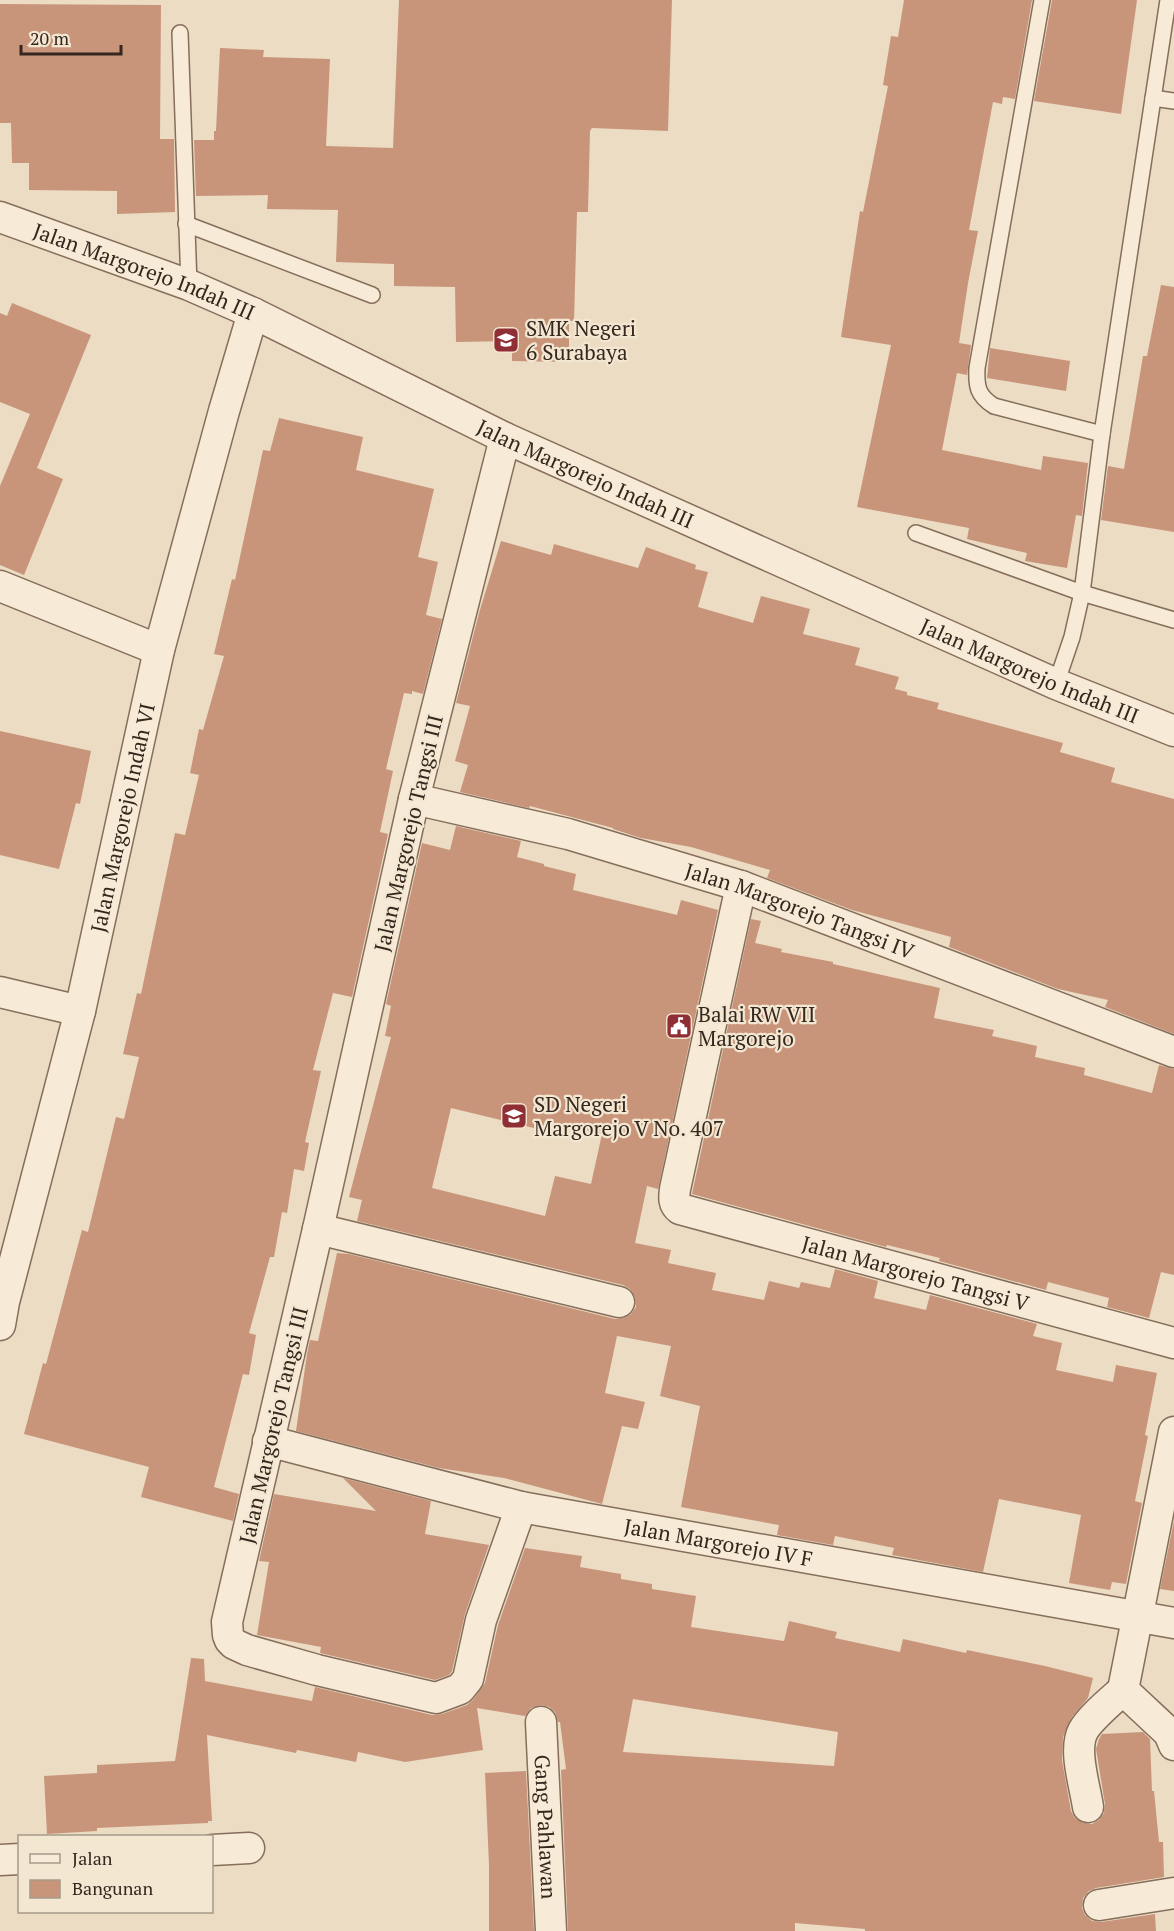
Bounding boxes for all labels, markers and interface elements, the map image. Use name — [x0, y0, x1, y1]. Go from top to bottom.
scale bar — [21, 18, 122, 56]
text: 20 m — [30, 26, 70, 50]
street label: Jalan Margorejo Indah III — [30, 216, 259, 326]
place label: SMK Negeri 6 Surabaya — [526, 314, 636, 366]
school or university icon: SMK Negeri 6 Surabaya — [491, 325, 521, 355]
street label: Jalan Margorejo Indah III — [472, 412, 698, 535]
street label: Jalan Margorejo Indah III — [916, 611, 1143, 730]
street label: Jalan Margorejo Indah VI — [84, 700, 161, 935]
street label: Jalan Margorejo Tangsi III — [367, 712, 449, 954]
street label: Jalan Margorejo Tangsi IV — [682, 856, 919, 965]
place label: Balai RW VII Margorejo — [698, 1000, 815, 1052]
public building icon: Balai RW VII Margorejo — [664, 1011, 694, 1041]
place label: SD Negeri Margorejo V No. 407 — [534, 1090, 724, 1142]
school or university icon: SD Negeri Margorejo V No. 407 — [499, 1101, 529, 1131]
street label: Jalan Margorejo Tangsi V — [799, 1229, 1033, 1317]
street label: Jalan Margorejo Tangsi III — [232, 1304, 314, 1546]
street label: Jalan Margorejo IV F — [622, 1512, 815, 1573]
street label: Gang Pahlawan — [529, 1754, 563, 1900]
legend — [18, 1835, 213, 1913]
text: Jalan — [72, 1846, 113, 1870]
text: Bangunan — [72, 1876, 153, 1900]

